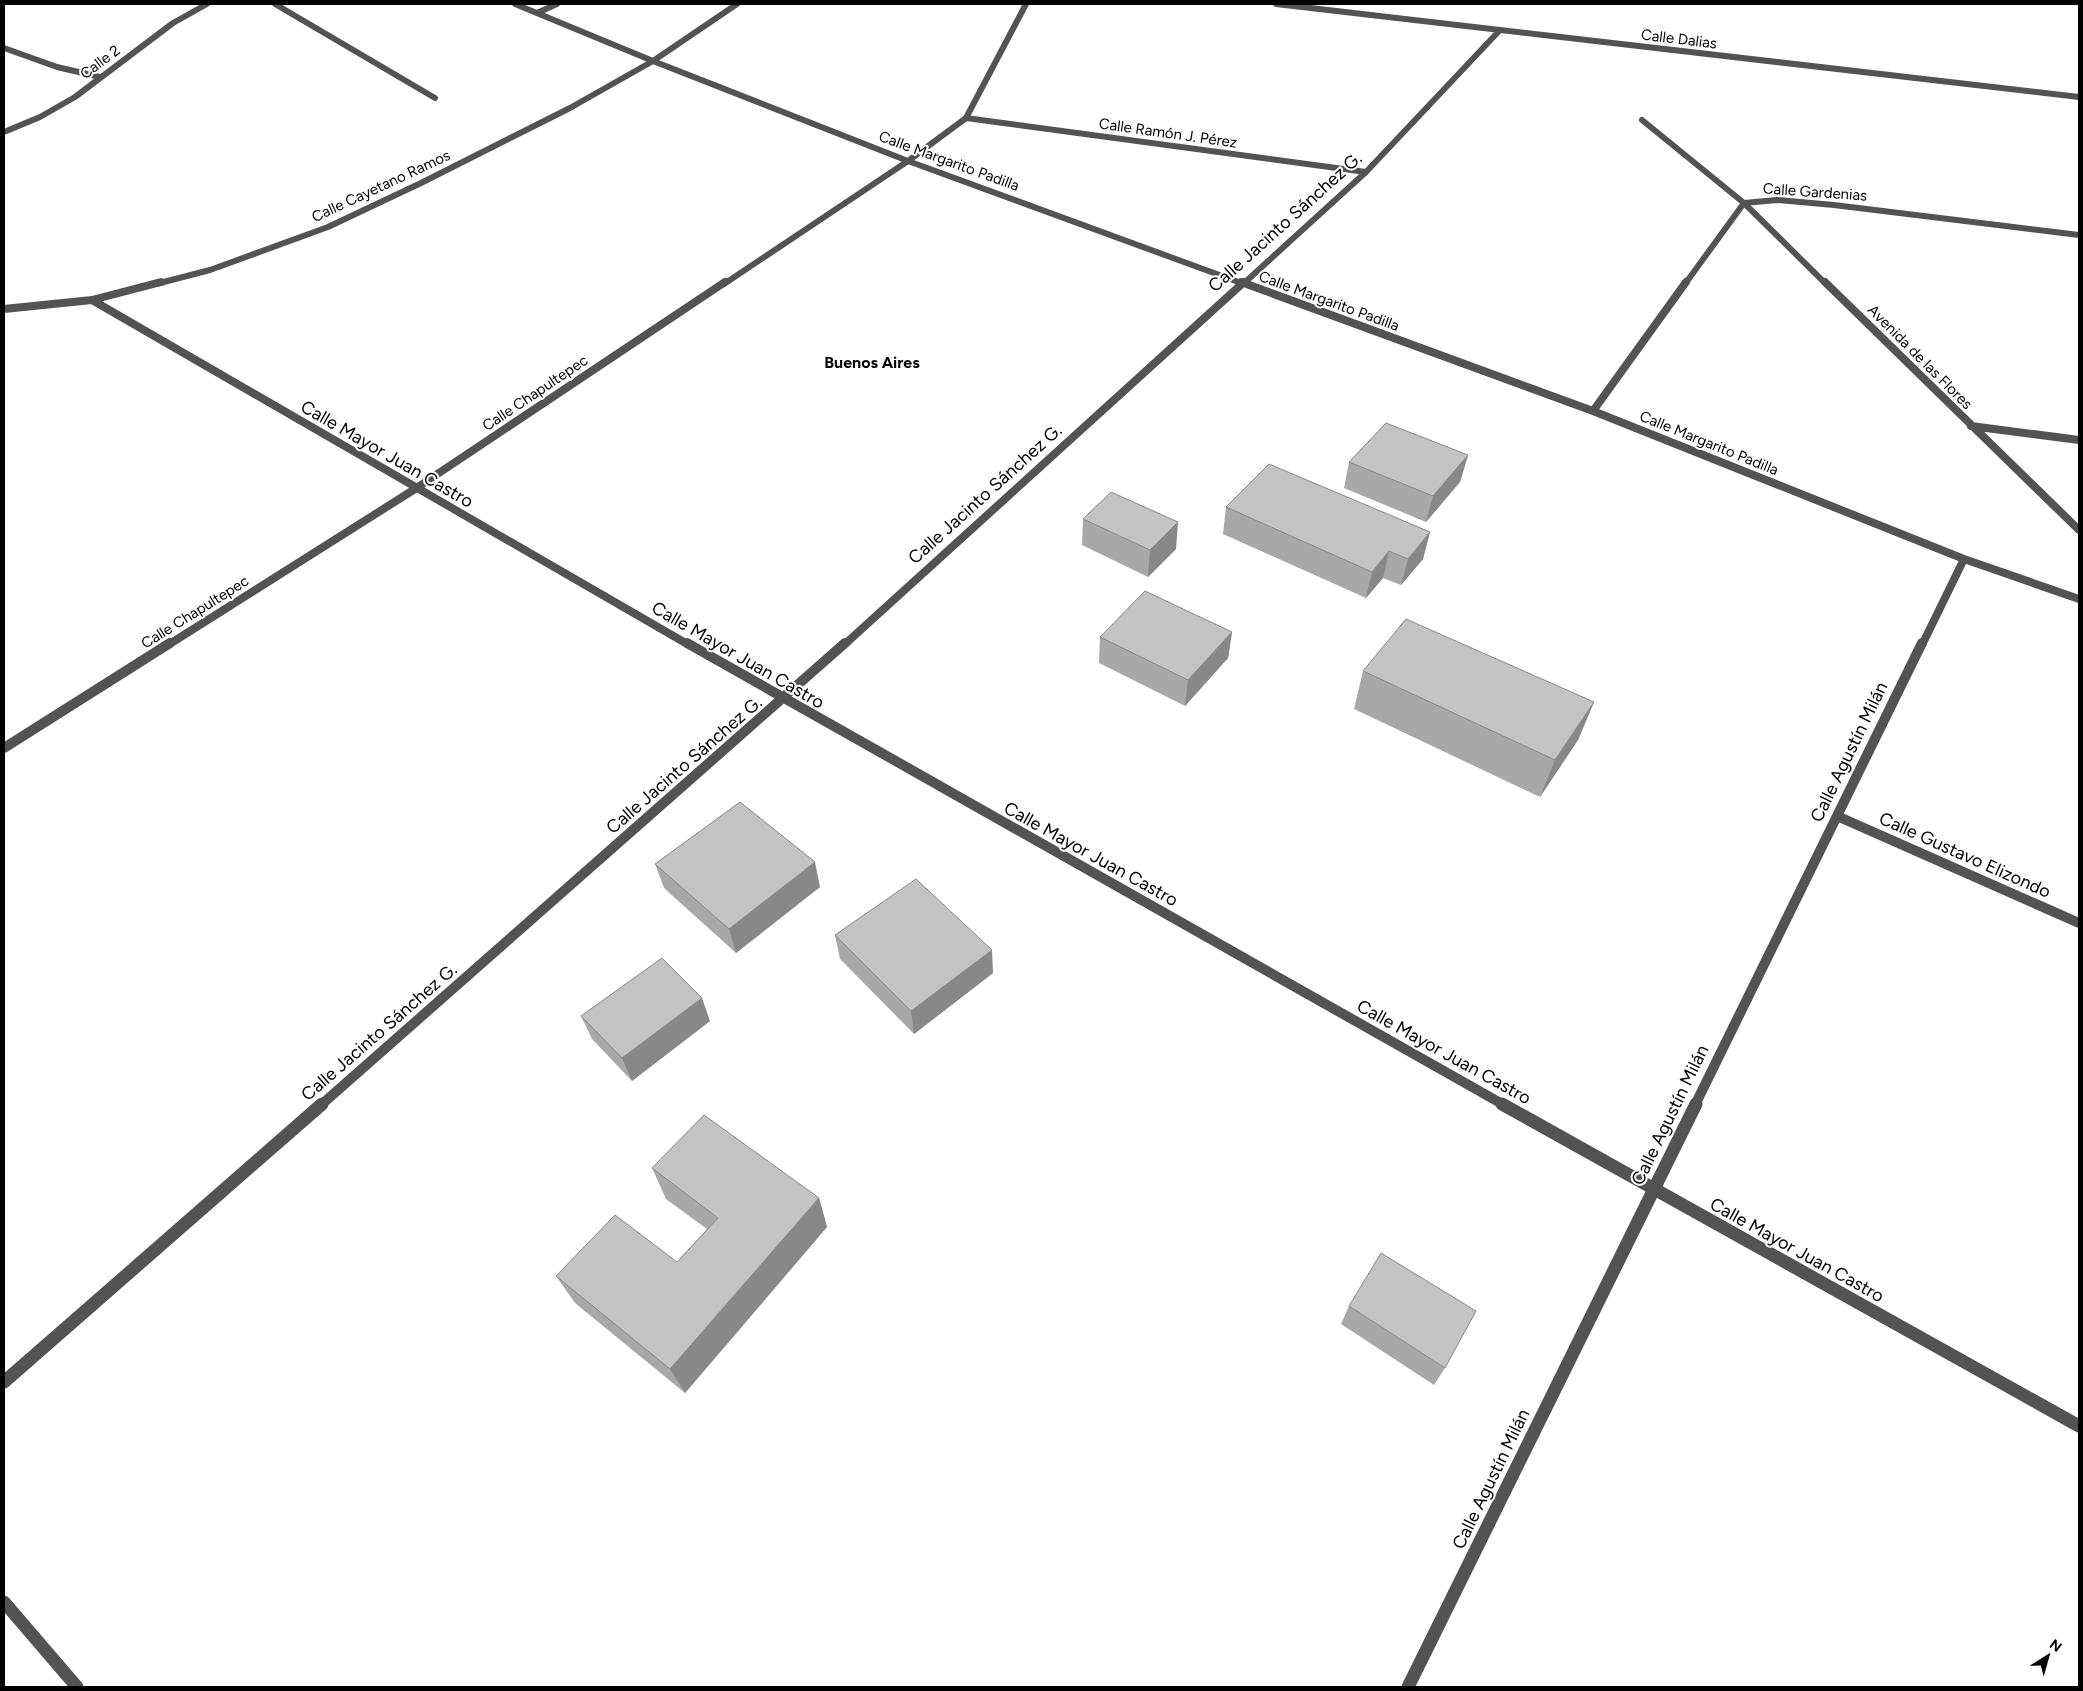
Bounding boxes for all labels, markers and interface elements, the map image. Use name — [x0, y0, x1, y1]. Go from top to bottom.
street label: Calle Dalias — [1640, 25, 1718, 53]
street label: Calle 2 — [76, 41, 124, 83]
street label: Calle Ramón J. Pérez — [1098, 114, 1238, 152]
street label: Calle Margarito Padilla — [876, 127, 1022, 195]
street label: Calle Cayetano Ramos — [309, 146, 453, 226]
street label: Calle Jacinto Sánchez G. — [1204, 147, 1366, 297]
street label: Calle Gardenias — [1762, 179, 1868, 205]
street label: Calle Margarito Padilla — [1256, 267, 1402, 335]
street label: Avenida de las Flores — [1864, 301, 1976, 413]
street label: Calle Chapultepec — [479, 351, 591, 435]
district label: Buenos Aires — [824, 353, 920, 372]
street label: Calle Mayor Juan Castro — [297, 396, 477, 512]
street label: Calle Margarito Padilla — [1637, 407, 1781, 479]
street label: Calle Jacinto Sánchez G. — [904, 419, 1066, 569]
street label: Calle Chapultepec — [138, 572, 252, 652]
street label: Calle Mayor Juan Castro — [648, 597, 828, 713]
street label: Calle Agustín Milán — [1805, 678, 1893, 826]
street label: Calle Jacinto Sánchez G. — [602, 691, 766, 839]
street label: Calle Mayor Juan Castro — [1000, 797, 1182, 911]
street label: Calle Gustavo Elizondo — [1876, 807, 2054, 903]
street label: Calle Jacinto Sánchez G. — [297, 958, 461, 1106]
street label: Calle Mayor Juan Castro — [1353, 995, 1535, 1109]
street label: Calle Agustín Milán — [1626, 1041, 1714, 1189]
street label: Calle Mayor Juan Castro — [1706, 1193, 1888, 1307]
street label: Calle Agustín Milán — [1447, 1405, 1535, 1553]
north arrow — [2023, 1631, 2073, 1681]
text: N — [2046, 1636, 2065, 1656]

